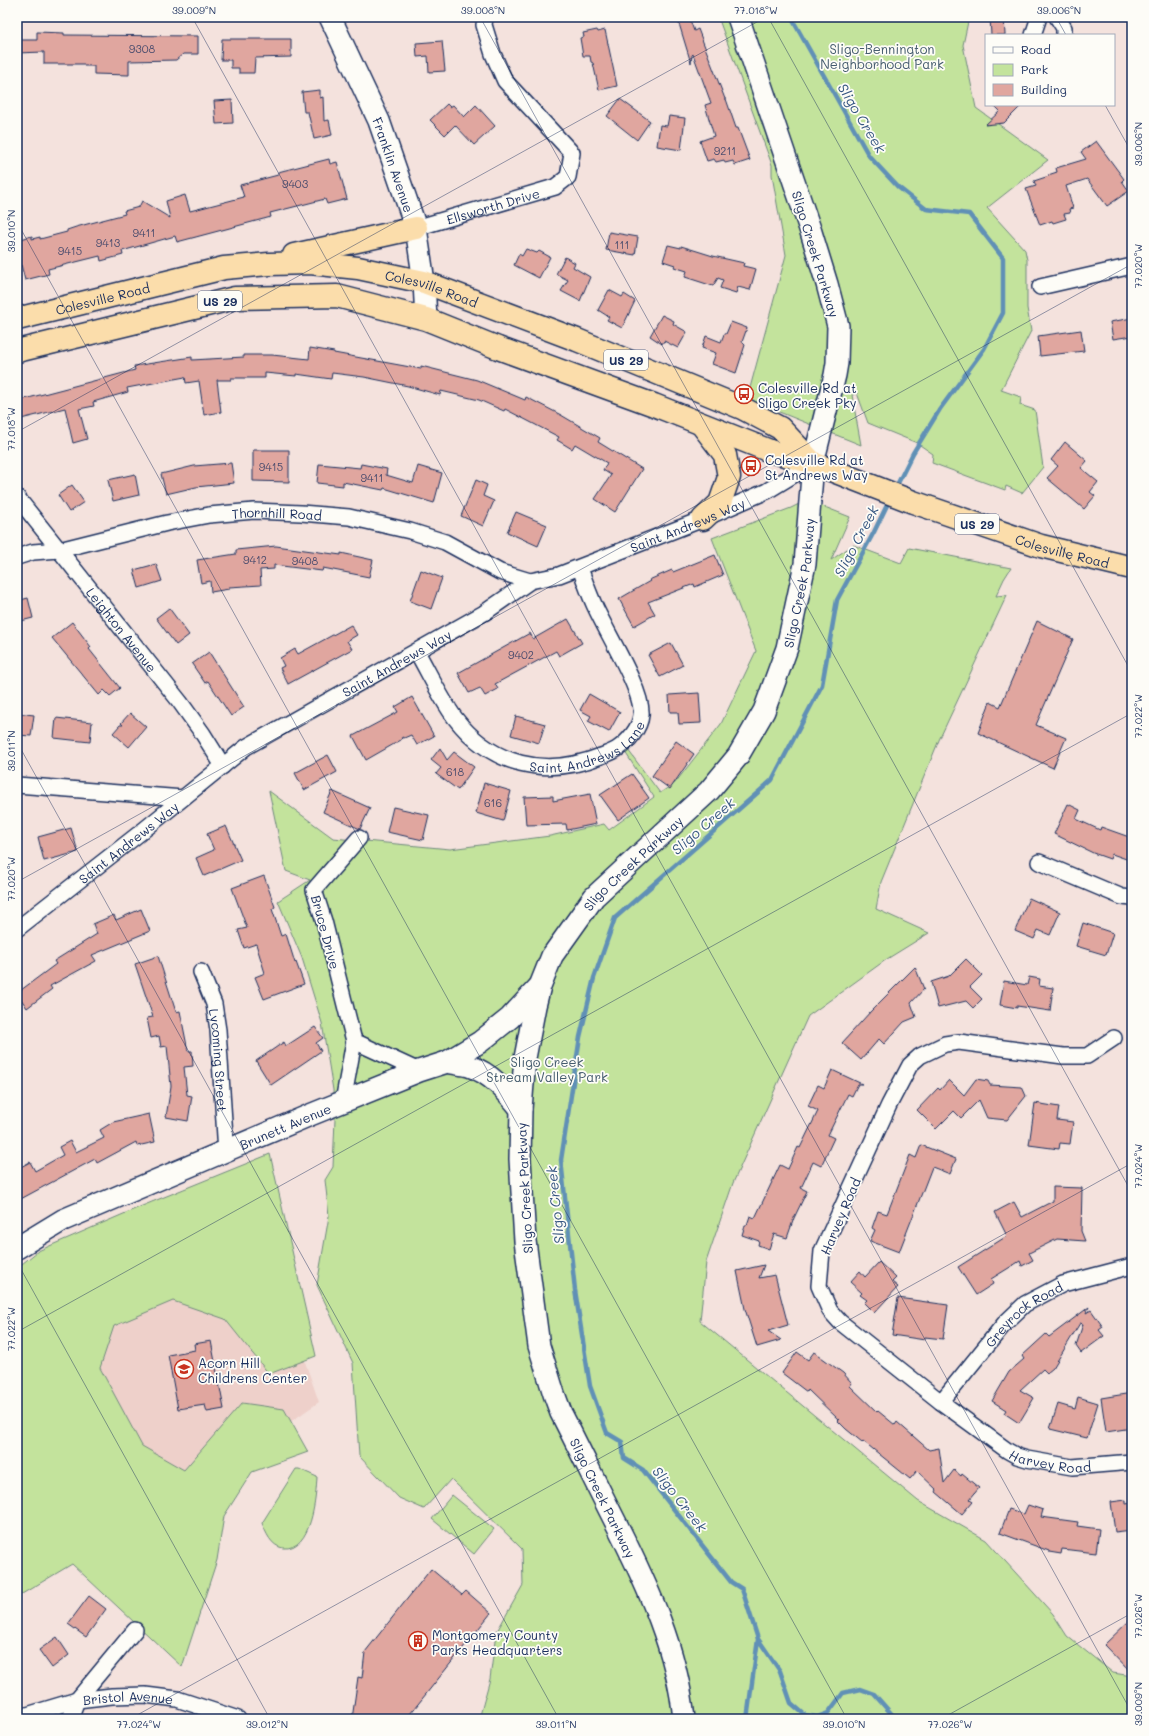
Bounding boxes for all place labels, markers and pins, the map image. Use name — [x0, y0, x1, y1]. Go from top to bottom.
place label: Colesville Rd at Sligo Creek Pky — [758, 379, 857, 411]
bus stop icon: Colesville Rd at Sligo Creek Pky — [733, 383, 755, 405]
place label: Colesville Rd at St Andrews Way — [765, 451, 868, 483]
bus stop icon: Colesville Rd at St Andrews Way — [740, 455, 762, 477]
place label: Acorn Hill Childrens Center — [198, 1354, 307, 1386]
school or university icon: Acorn Hill Childrens Center — [173, 1358, 195, 1380]
place label: Montgomery County Parks Headquarters — [432, 1626, 562, 1658]
building icon: Montgomery County Parks Headquarters — [407, 1630, 429, 1652]

